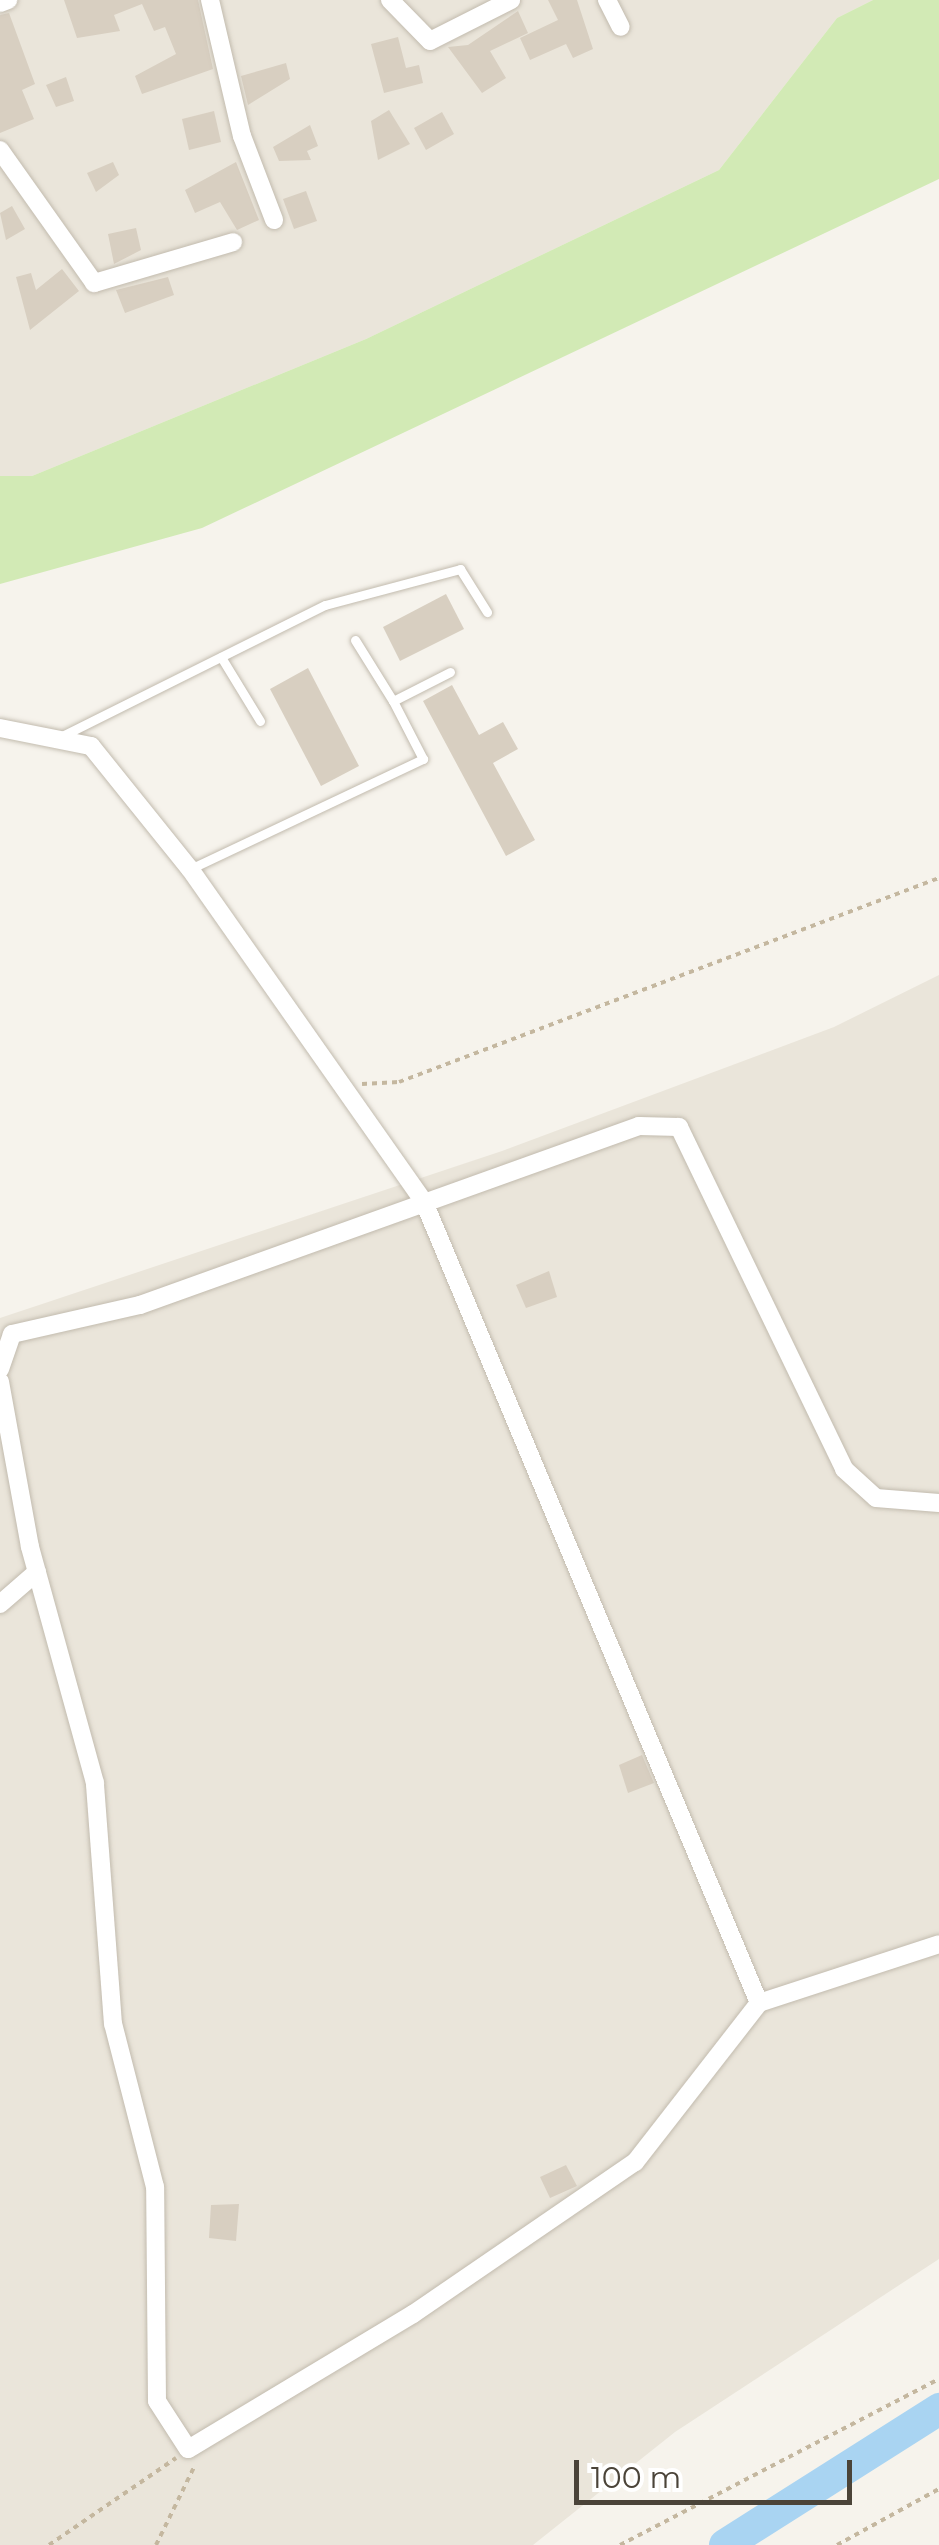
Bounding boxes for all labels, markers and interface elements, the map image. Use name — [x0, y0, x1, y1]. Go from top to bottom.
scale bar — [579, 2440, 856, 2502]
text: 100 m — [591, 2459, 681, 2496]

